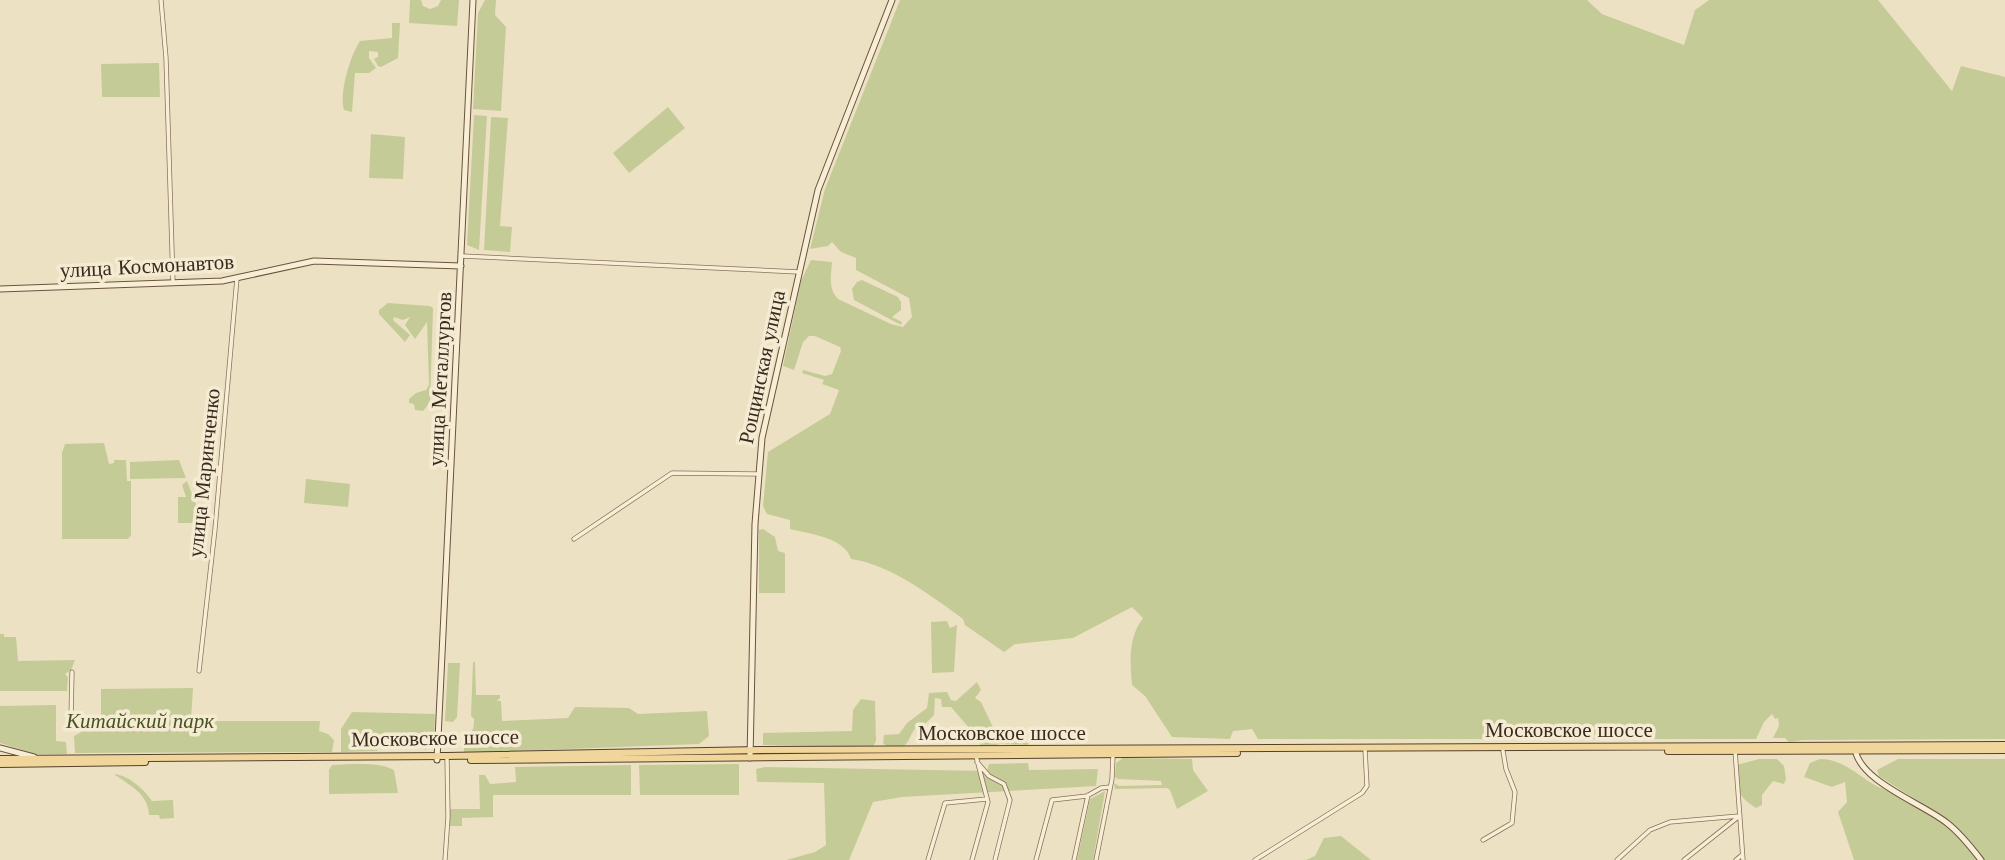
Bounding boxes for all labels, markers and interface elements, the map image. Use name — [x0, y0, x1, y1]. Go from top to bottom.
street label: улица Космонавтов — [59, 248, 235, 284]
street label: Рощинская улица — [733, 287, 791, 446]
street label: улица Металлургов — [422, 291, 458, 467]
street label: улица Маринченко — [182, 387, 226, 559]
park label: Китайский парк — [65, 708, 214, 734]
street label: Московское шоссе — [1485, 717, 1653, 743]
street label: Московское шоссе — [918, 720, 1086, 746]
street label: Московское шоссе — [351, 724, 519, 752]

